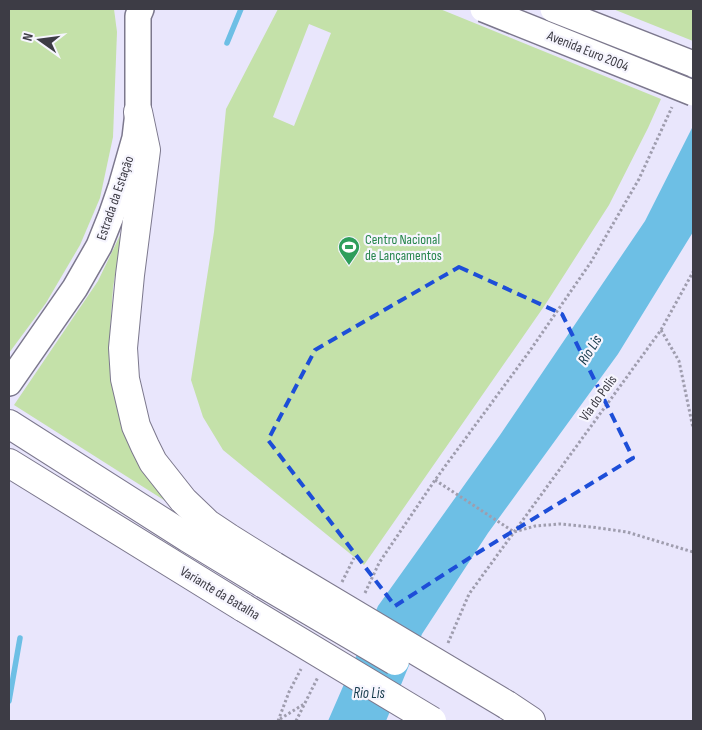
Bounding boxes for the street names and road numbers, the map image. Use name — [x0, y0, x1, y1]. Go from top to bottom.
street label: Avenida Euro 2004 — [544, 27, 631, 75]
street label: Estrada da Estação — [93, 153, 137, 242]
street label: Via do Polis — [576, 372, 620, 424]
street label: Variante da Batalha — [177, 563, 263, 623]

